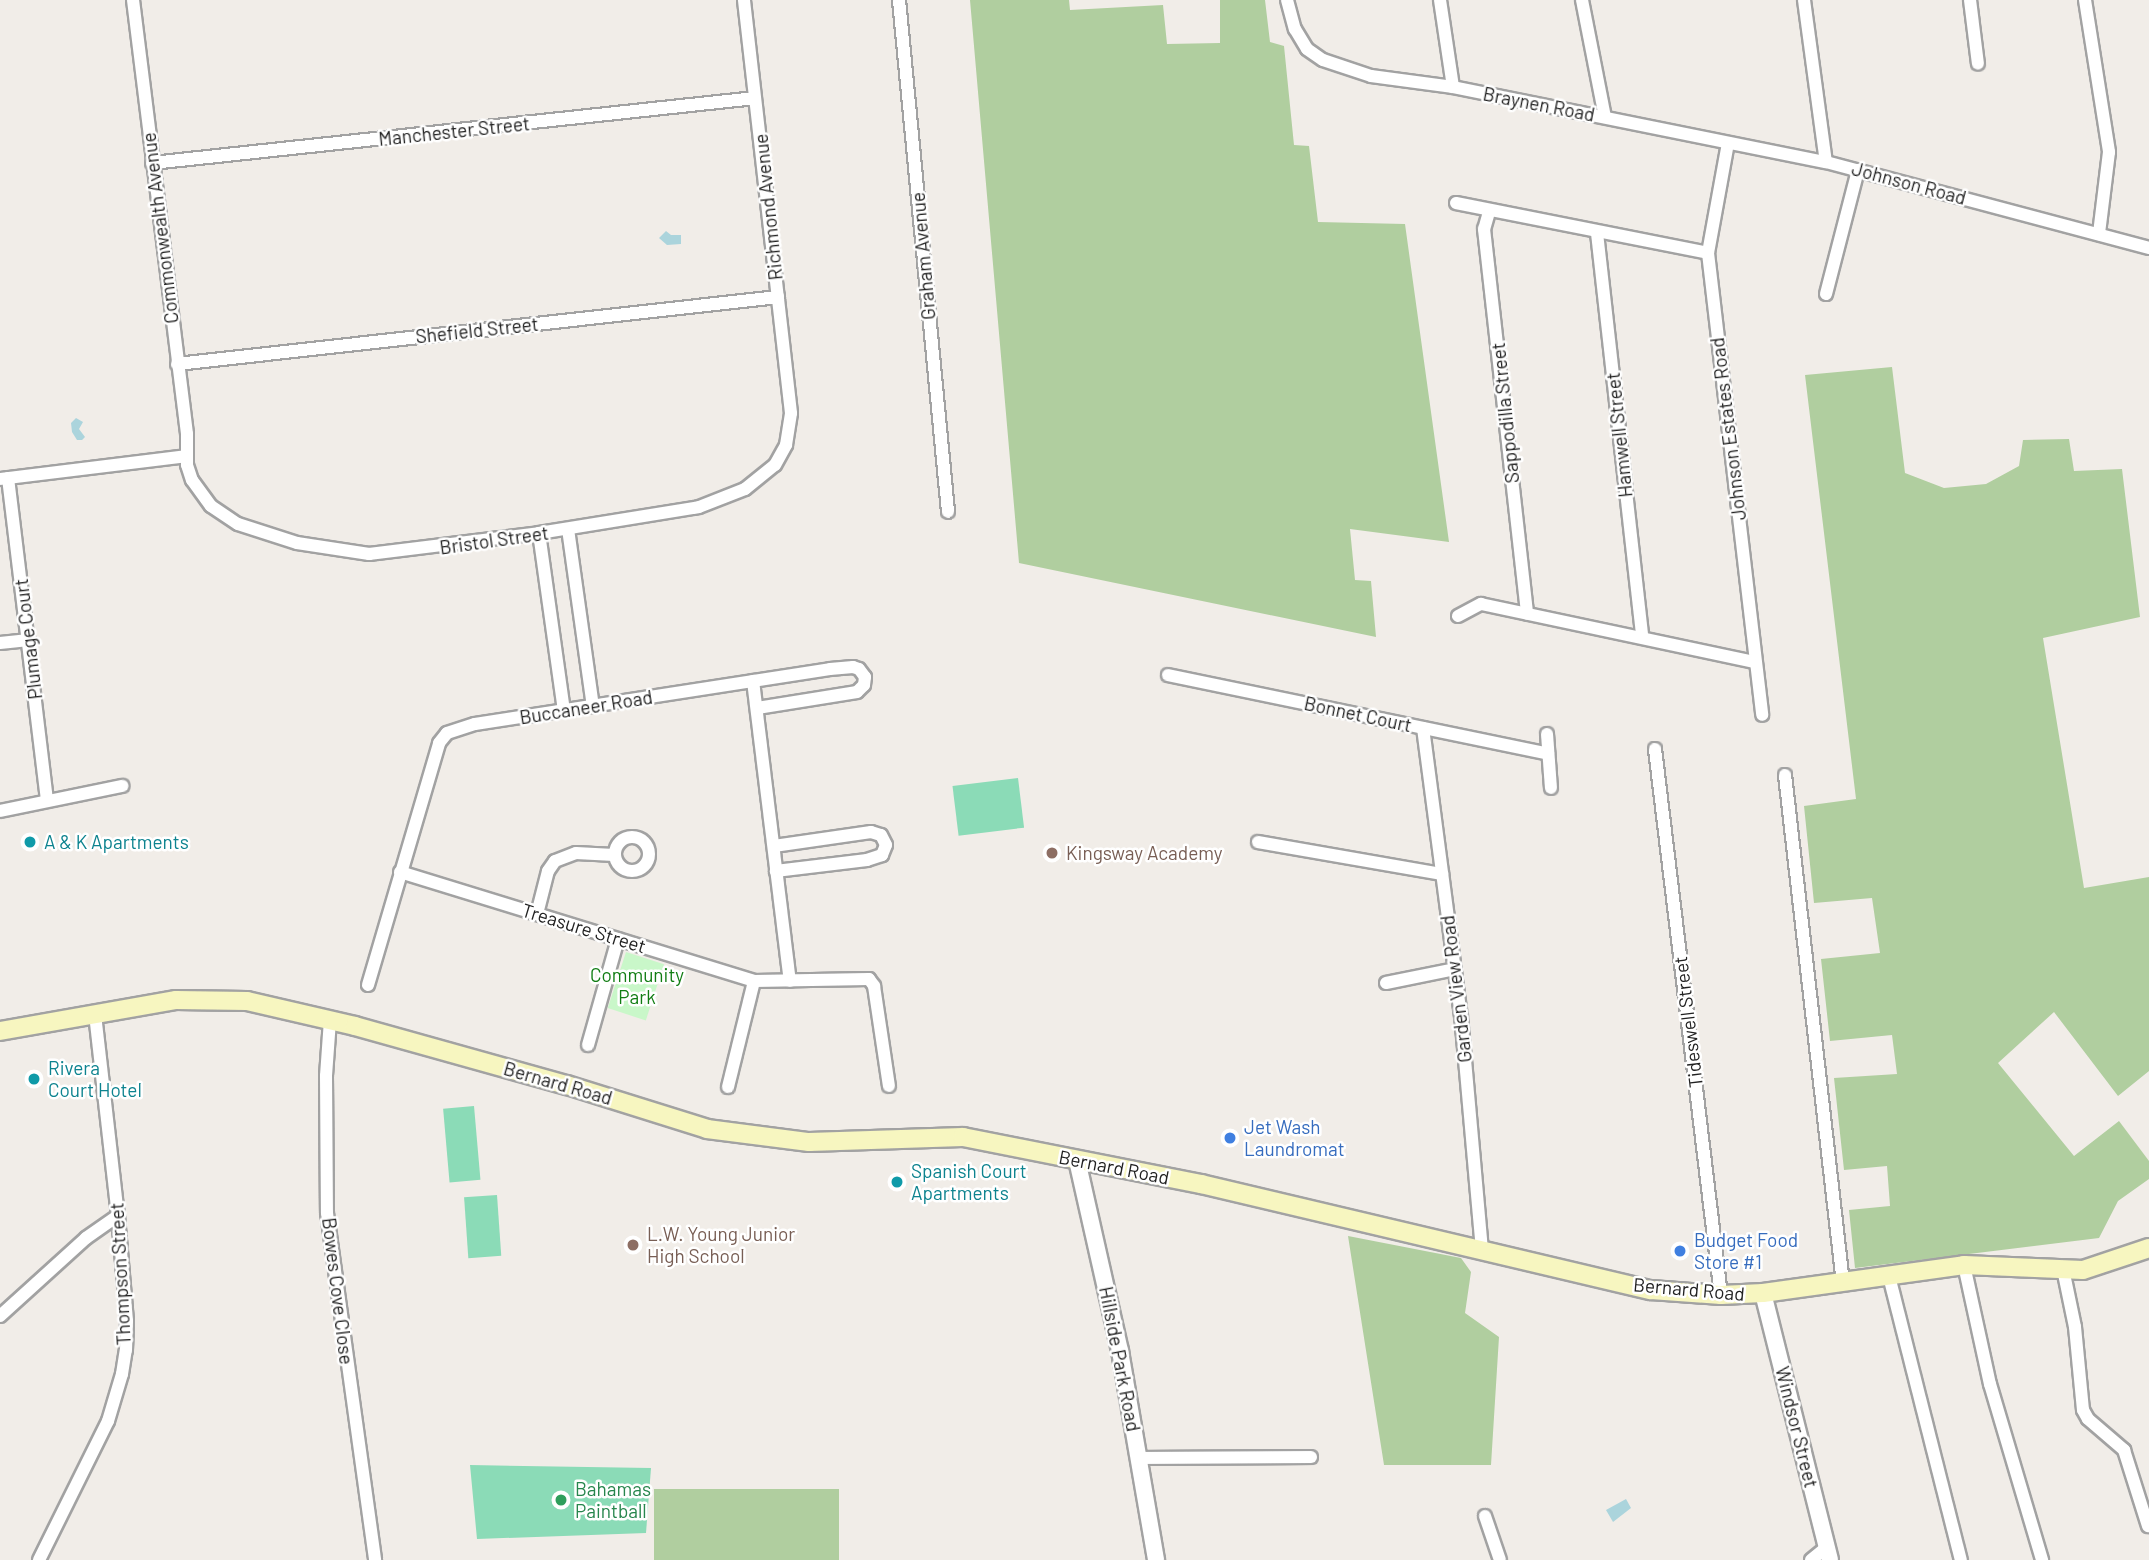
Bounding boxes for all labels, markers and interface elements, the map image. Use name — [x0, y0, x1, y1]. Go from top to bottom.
street label: Braynen Road — [1481, 82, 1597, 126]
street label: Manchester Street — [377, 112, 531, 150]
street label: Commonwealth Avenue — [137, 131, 183, 325]
street label: Richmond Avenue — [749, 133, 787, 281]
street label: Johnson Road — [1849, 157, 1969, 209]
street label: Graham Avenue — [906, 191, 940, 321]
street label: Shefield Street — [414, 312, 540, 348]
street label: Johnson Estates Road — [1705, 336, 1751, 522]
street label: Sappodilla Street — [1486, 342, 1524, 484]
street label: Hamwell Street — [1601, 371, 1637, 499]
street label: Bristol Street — [438, 521, 550, 559]
street label: Plumage Court — [9, 577, 47, 701]
street label: Buccaneer Road — [518, 685, 654, 729]
street label: Bonnet Court — [1302, 691, 1414, 737]
place label: A & K Apartments — [44, 831, 189, 853]
marker: A & K Apartments — [22, 834, 38, 850]
place label: Kingsway Academy — [1066, 842, 1223, 864]
marker: Kingsway Academy — [1044, 845, 1060, 861]
street label: Treasure Street — [519, 898, 649, 958]
street label: Garden View Road — [1436, 914, 1476, 1064]
street label: Tideswell Street — [1669, 955, 1707, 1089]
park label: Community Park — [590, 964, 684, 1008]
place label: Rivera Court Hotel — [48, 1057, 142, 1101]
street label: Bernard Road — [501, 1057, 615, 1109]
marker: Rivera Court Hotel — [26, 1071, 42, 1087]
place label: Jet Wash Laundromat — [1244, 1116, 1345, 1160]
marker: Jet Wash Laundromat — [1222, 1130, 1238, 1146]
street label: Bernard Road — [1057, 1145, 1171, 1189]
place label: Spanish Court Apartments — [911, 1160, 1027, 1204]
marker: Spanish Court Apartments — [889, 1174, 905, 1190]
street label: Thompson Street — [105, 1202, 135, 1346]
street label: Bowes Cove Close — [318, 1216, 358, 1366]
place label: L.W. Young Junior High School — [647, 1223, 795, 1267]
place label: Budget Food Store #1 — [1694, 1229, 1798, 1273]
marker: L.W. Young Junior High School — [625, 1237, 641, 1253]
marker: Budget Food Store #1 — [1672, 1243, 1688, 1259]
street label: Bernard Road — [1632, 1273, 1746, 1305]
street label: Hillside Park Road — [1095, 1284, 1145, 1434]
street label: Windsor Street — [1771, 1364, 1823, 1490]
place label: Bahamas Paintball — [575, 1478, 651, 1522]
marker: Bahamas Paintball — [553, 1492, 569, 1508]

